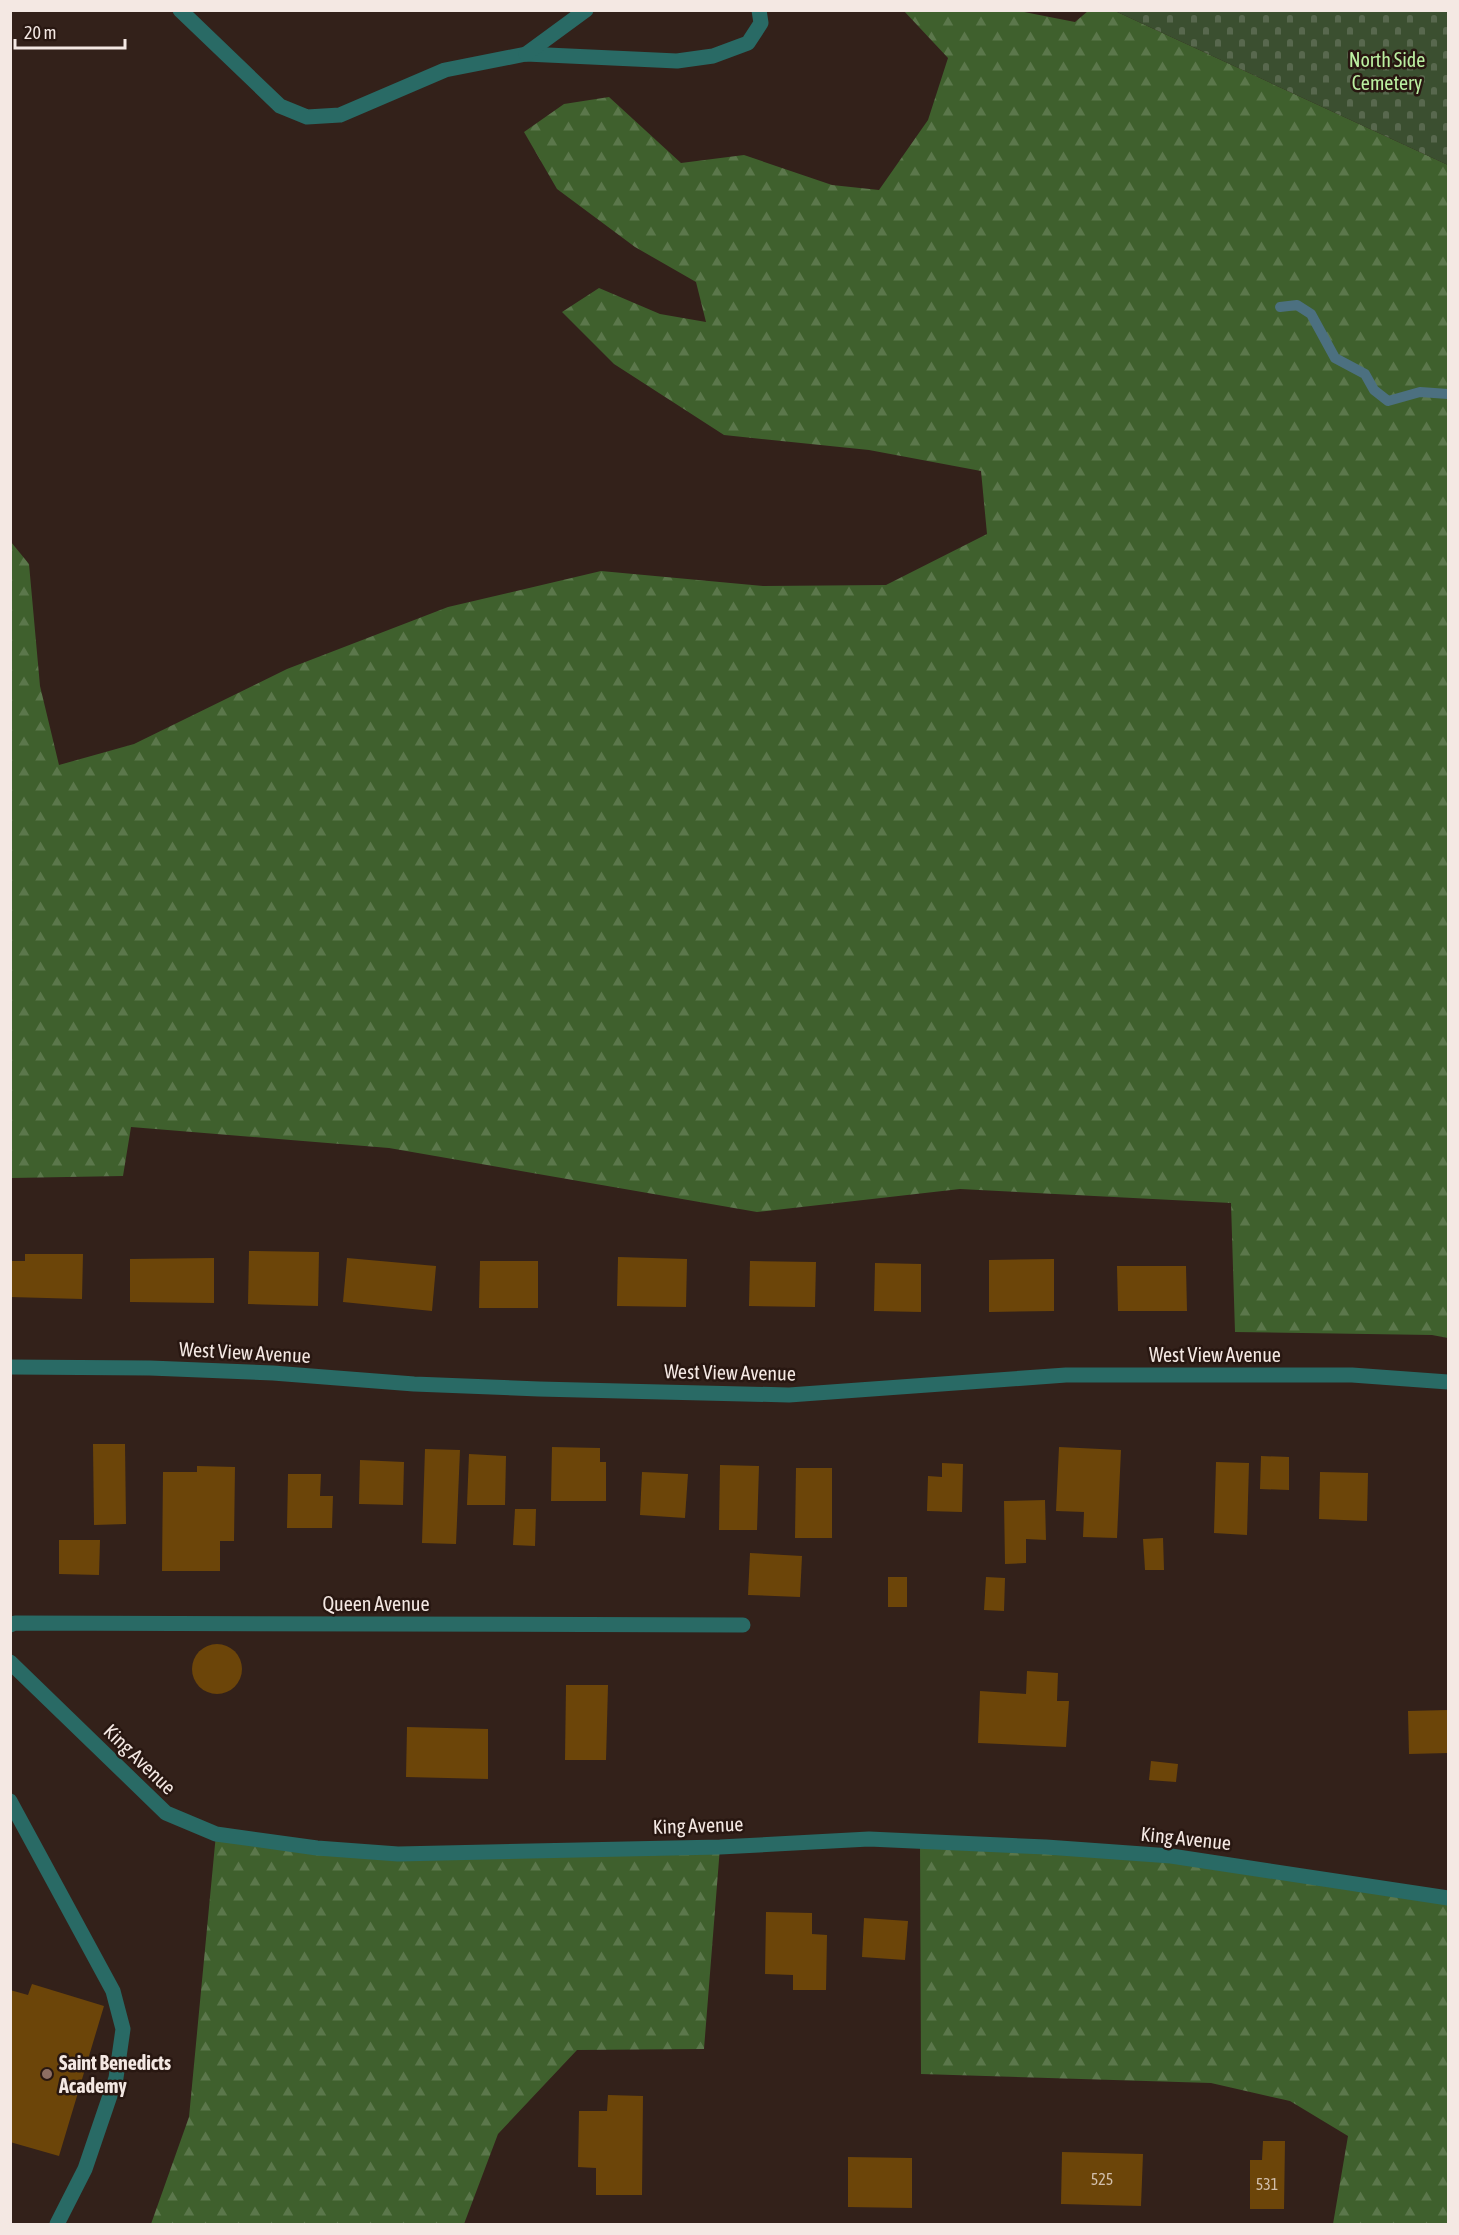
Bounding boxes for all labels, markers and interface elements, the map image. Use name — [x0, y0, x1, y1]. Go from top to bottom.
scale bar — [15, 12, 124, 50]
text: 20 m — [24, 22, 56, 43]
park label: North Side Cemetery — [1349, 48, 1425, 94]
street label: West View Avenue — [179, 1337, 311, 1367]
street label: West View Avenue — [1149, 1343, 1281, 1366]
street label: West View Avenue — [664, 1359, 796, 1385]
street label: Queen Avenue — [322, 1592, 430, 1615]
street label: King Avenue — [99, 1719, 181, 1799]
street label: King Avenue — [652, 1812, 744, 1838]
street label: King Avenue — [1140, 1822, 1232, 1854]
place label: Saint Benedicts Academy — [58, 2051, 171, 2097]
marker: Saint Benedicts Academy — [40, 2067, 54, 2081]
house number: 525 — [1091, 2170, 1113, 2188]
house number: 531 — [1256, 2175, 1278, 2193]

